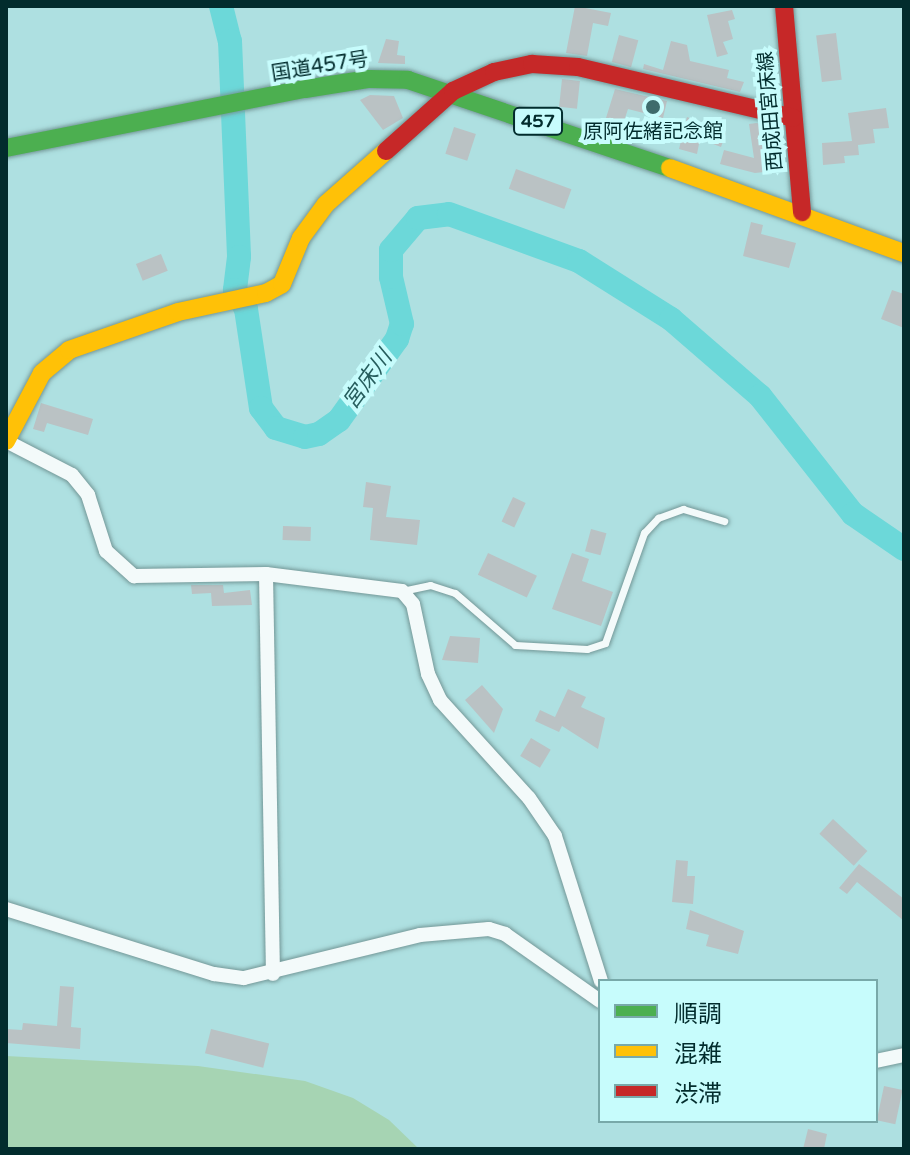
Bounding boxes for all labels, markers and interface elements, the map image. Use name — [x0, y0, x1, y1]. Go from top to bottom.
street label: 国道457号 — [270, 48, 370, 86]
street label: 西成田宮床線 — [754, 50, 788, 172]
marker: 原阿佐緒記念館 — [644, 98, 662, 116]
road number: 457 — [512, 107, 564, 135]
place label: 原阿佐緒記念館 — [583, 120, 723, 144]
water label: 宮床川 — [338, 346, 398, 414]
legend — [598, 979, 878, 1123]
text: 順調 — [674, 1000, 722, 1029]
text: 混雑 — [674, 1040, 722, 1069]
text: 渋滞 — [674, 1080, 722, 1109]

